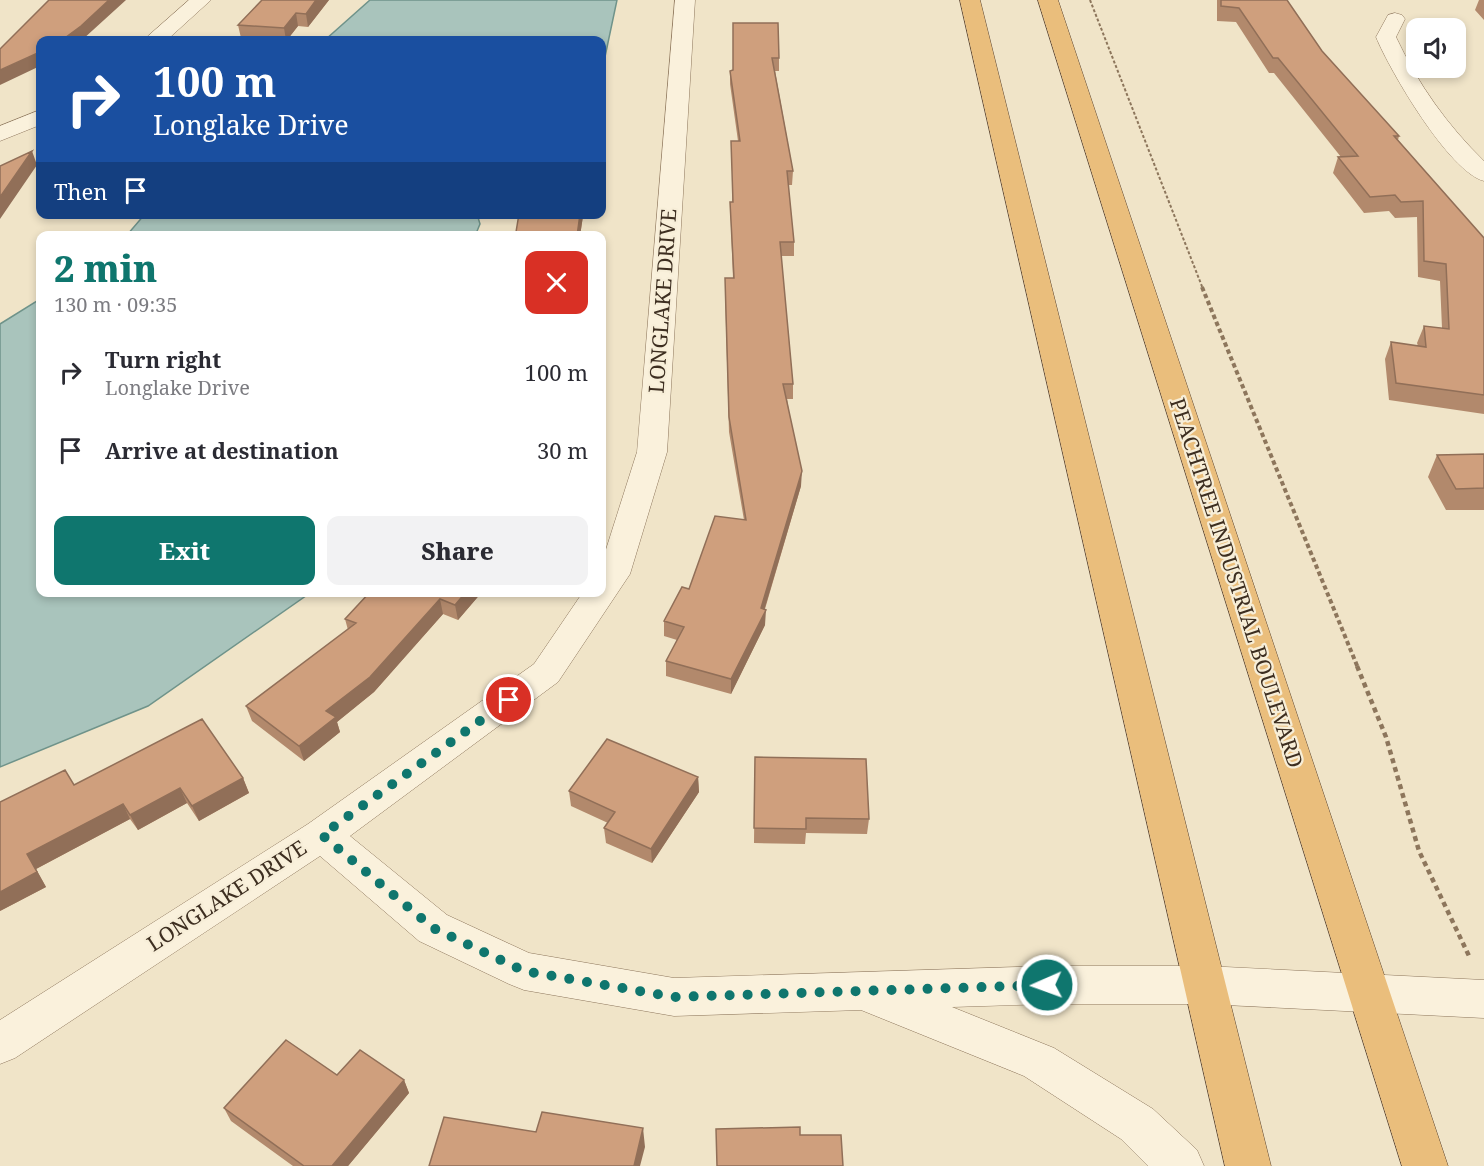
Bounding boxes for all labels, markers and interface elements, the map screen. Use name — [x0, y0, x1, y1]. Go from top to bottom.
map controls — [1406, 18, 1466, 78]
button: sound — [1406, 18, 1466, 78]
text: 100 m — [153, 52, 277, 109]
icon: right — [54, 60, 132, 138]
text: Longlake Drive — [153, 106, 349, 143]
icon: arrive — [119, 174, 152, 207]
text: Then — [54, 176, 107, 206]
street label: LONGLAKE DRIVE — [642, 208, 682, 394]
text: 2 min — [54, 244, 157, 293]
button: close — [525, 251, 588, 314]
text: 130 m · 09:35 — [54, 291, 177, 318]
text: Turn right — [105, 344, 221, 374]
icon: right — [54, 356, 87, 389]
text: 100 m — [525, 357, 588, 387]
text: Longlake Drive — [105, 374, 250, 401]
street label: PEACHTREE INDUSTRIAL BOULEVARD — [1164, 394, 1310, 771]
icon: arrive — [54, 434, 87, 467]
text: Arrive at destination — [105, 435, 339, 465]
text: 30 m — [537, 435, 588, 465]
button: Exit — [54, 516, 315, 585]
button: Share — [327, 516, 588, 585]
pin — [483, 674, 534, 725]
icon: arrive — [492, 683, 525, 716]
street label: LONGLAKE DRIVE — [141, 833, 312, 957]
position arrow — [1015, 953, 1079, 1017]

